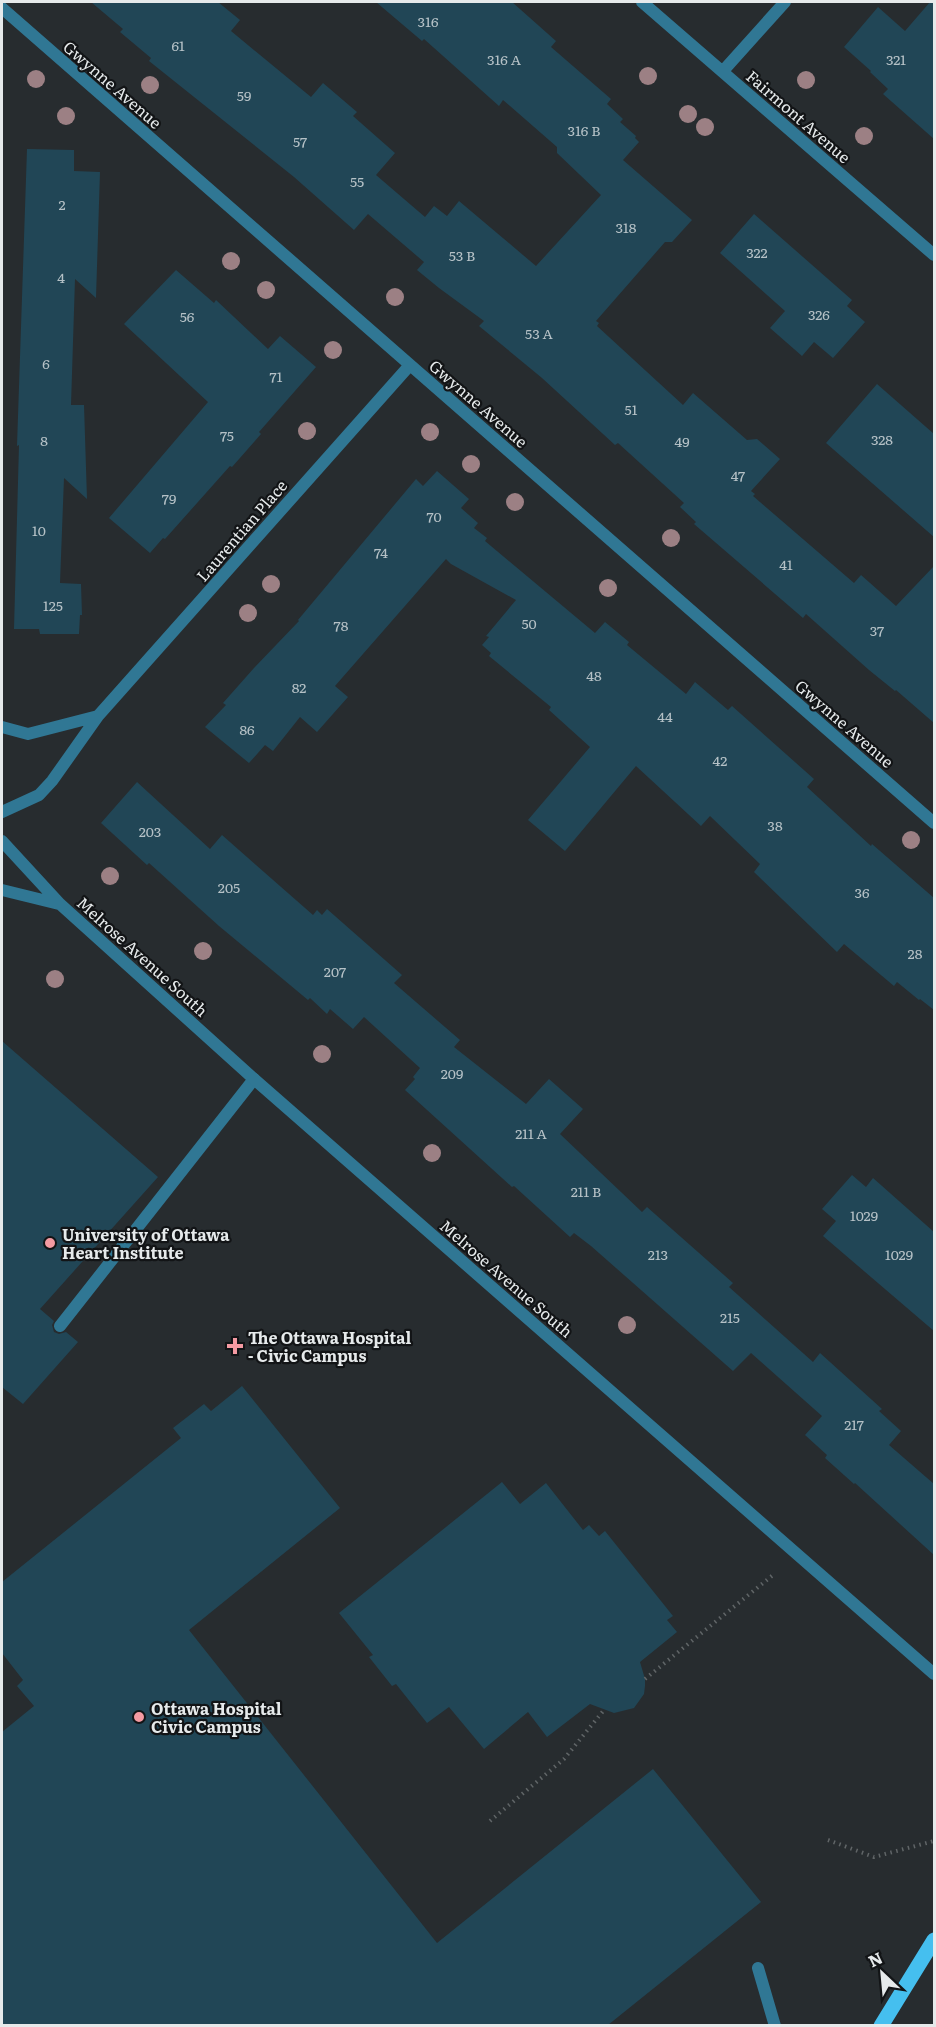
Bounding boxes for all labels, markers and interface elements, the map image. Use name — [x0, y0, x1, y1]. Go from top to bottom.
house number: 316 — [418, 11, 439, 31]
street label: Gwynne Avenue — [58, 34, 168, 134]
house number: 61 — [171, 35, 185, 55]
house number: 316 A — [487, 49, 522, 69]
house number: 321 — [886, 49, 906, 69]
street label: Fairmont Avenue — [742, 64, 856, 168]
house number: 59 — [237, 85, 251, 105]
house number: 316 B — [568, 120, 600, 140]
house number: 57 — [293, 131, 307, 151]
house number: 55 — [350, 171, 364, 191]
house number: 2 — [58, 194, 66, 214]
house number: 318 — [616, 217, 637, 237]
house number: 322 — [746, 242, 768, 262]
house number: 53 B — [449, 245, 475, 265]
house number: 4 — [57, 267, 65, 287]
house number: 326 — [808, 304, 830, 324]
house number: 56 — [180, 306, 195, 326]
house number: 53 A — [525, 323, 554, 343]
house number: 6 — [42, 353, 50, 373]
street label: Gwynne Avenue — [424, 353, 534, 453]
house number: 71 — [270, 366, 283, 386]
house number: 51 — [625, 399, 638, 419]
house number: 75 — [220, 425, 234, 445]
house number: 328 — [871, 429, 893, 449]
house number: 8 — [40, 430, 48, 450]
house number: 49 — [674, 431, 690, 451]
house number: 47 — [731, 465, 745, 485]
street label: Laurentian Place — [190, 474, 292, 586]
house number: 79 — [162, 488, 176, 508]
house number: 70 — [426, 506, 442, 526]
house number: 10 — [32, 520, 46, 540]
house number: 74 — [374, 542, 388, 562]
house number: 41 — [779, 554, 793, 574]
house number: 125 — [43, 595, 63, 615]
house number: 50 — [521, 613, 537, 633]
house number: 78 — [334, 615, 349, 635]
house number: 37 — [870, 620, 884, 640]
house number: 48 — [586, 665, 602, 685]
street label: Gwynne Avenue — [790, 673, 900, 773]
house number: 82 — [292, 677, 306, 697]
house number: 44 — [657, 706, 673, 726]
house number: 86 — [239, 719, 255, 739]
house number: 42 — [713, 750, 727, 770]
house number: 38 — [767, 815, 783, 835]
house number: 203 — [139, 821, 161, 841]
house number: 205 — [218, 877, 240, 897]
house number: 36 — [854, 882, 870, 902]
street label: Melrose Avenue South — [72, 890, 214, 1022]
house number: 28 — [908, 943, 923, 963]
house number: 207 — [324, 961, 346, 981]
house number: 209 — [441, 1063, 463, 1083]
house number: 211 A — [515, 1123, 547, 1143]
house number: 211 B — [571, 1181, 601, 1201]
house number: 1029 — [850, 1205, 878, 1225]
street label: Melrose Avenue South — [435, 1213, 579, 1343]
place label: University of Ottawa Heart Institute — [62, 1222, 230, 1264]
marker: University of Ottawa Heart Institute — [43, 1236, 57, 1250]
house number: 213 — [648, 1244, 668, 1264]
house number: 1029 — [885, 1244, 913, 1264]
house number: 215 — [720, 1307, 740, 1327]
place label: The Ottawa Hospital - Civic Campus — [248, 1325, 411, 1367]
marker: The Ottawa Hospital - Civic Campus — [226, 1337, 244, 1355]
house number: 217 — [844, 1414, 864, 1434]
place label: Ottawa Hospital Civic Campus — [151, 1696, 282, 1738]
marker: Ottawa Hospital Civic Campus — [132, 1710, 146, 1724]
north arrow — [852, 1943, 912, 2003]
text: N — [864, 1945, 886, 1972]

